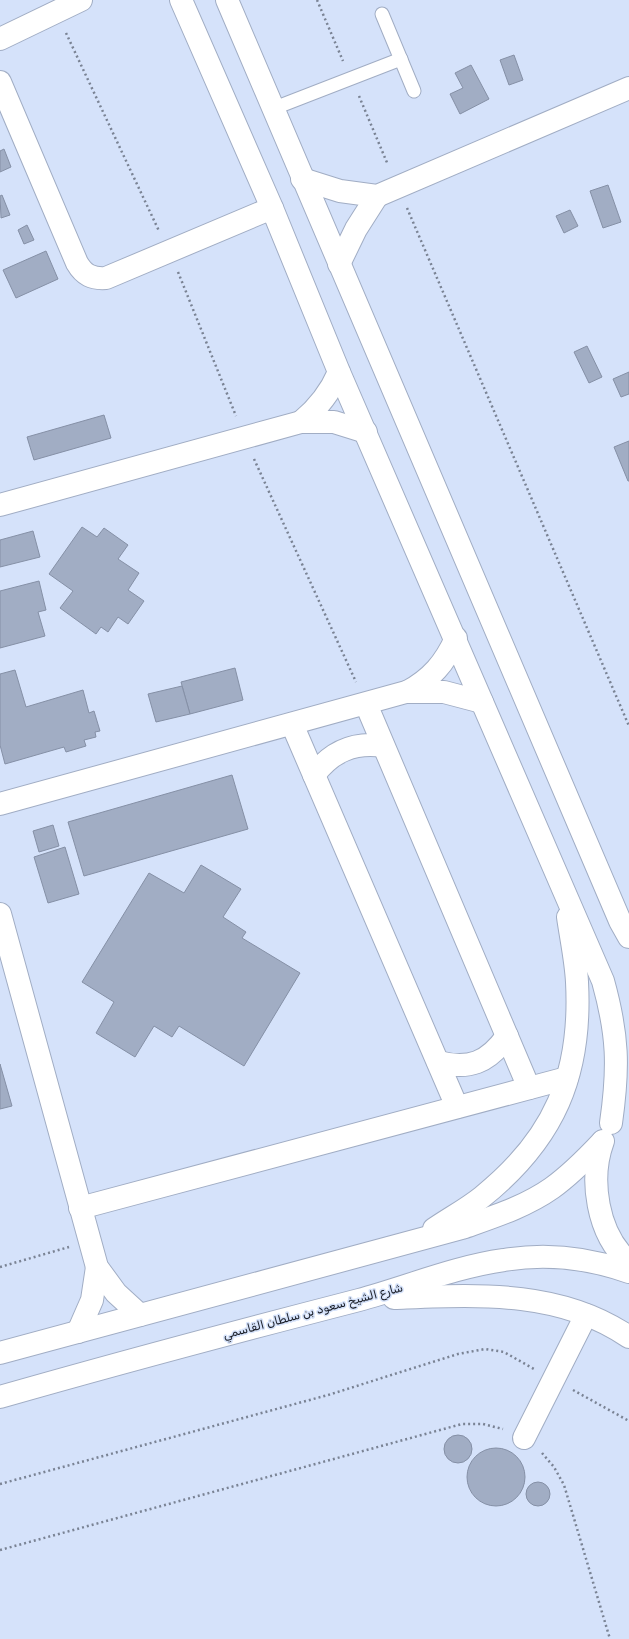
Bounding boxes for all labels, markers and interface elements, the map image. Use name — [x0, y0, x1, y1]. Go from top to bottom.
street label: شارع الشيخ سعود بن سلطان القاسمي — [222, 1280, 405, 1344]

